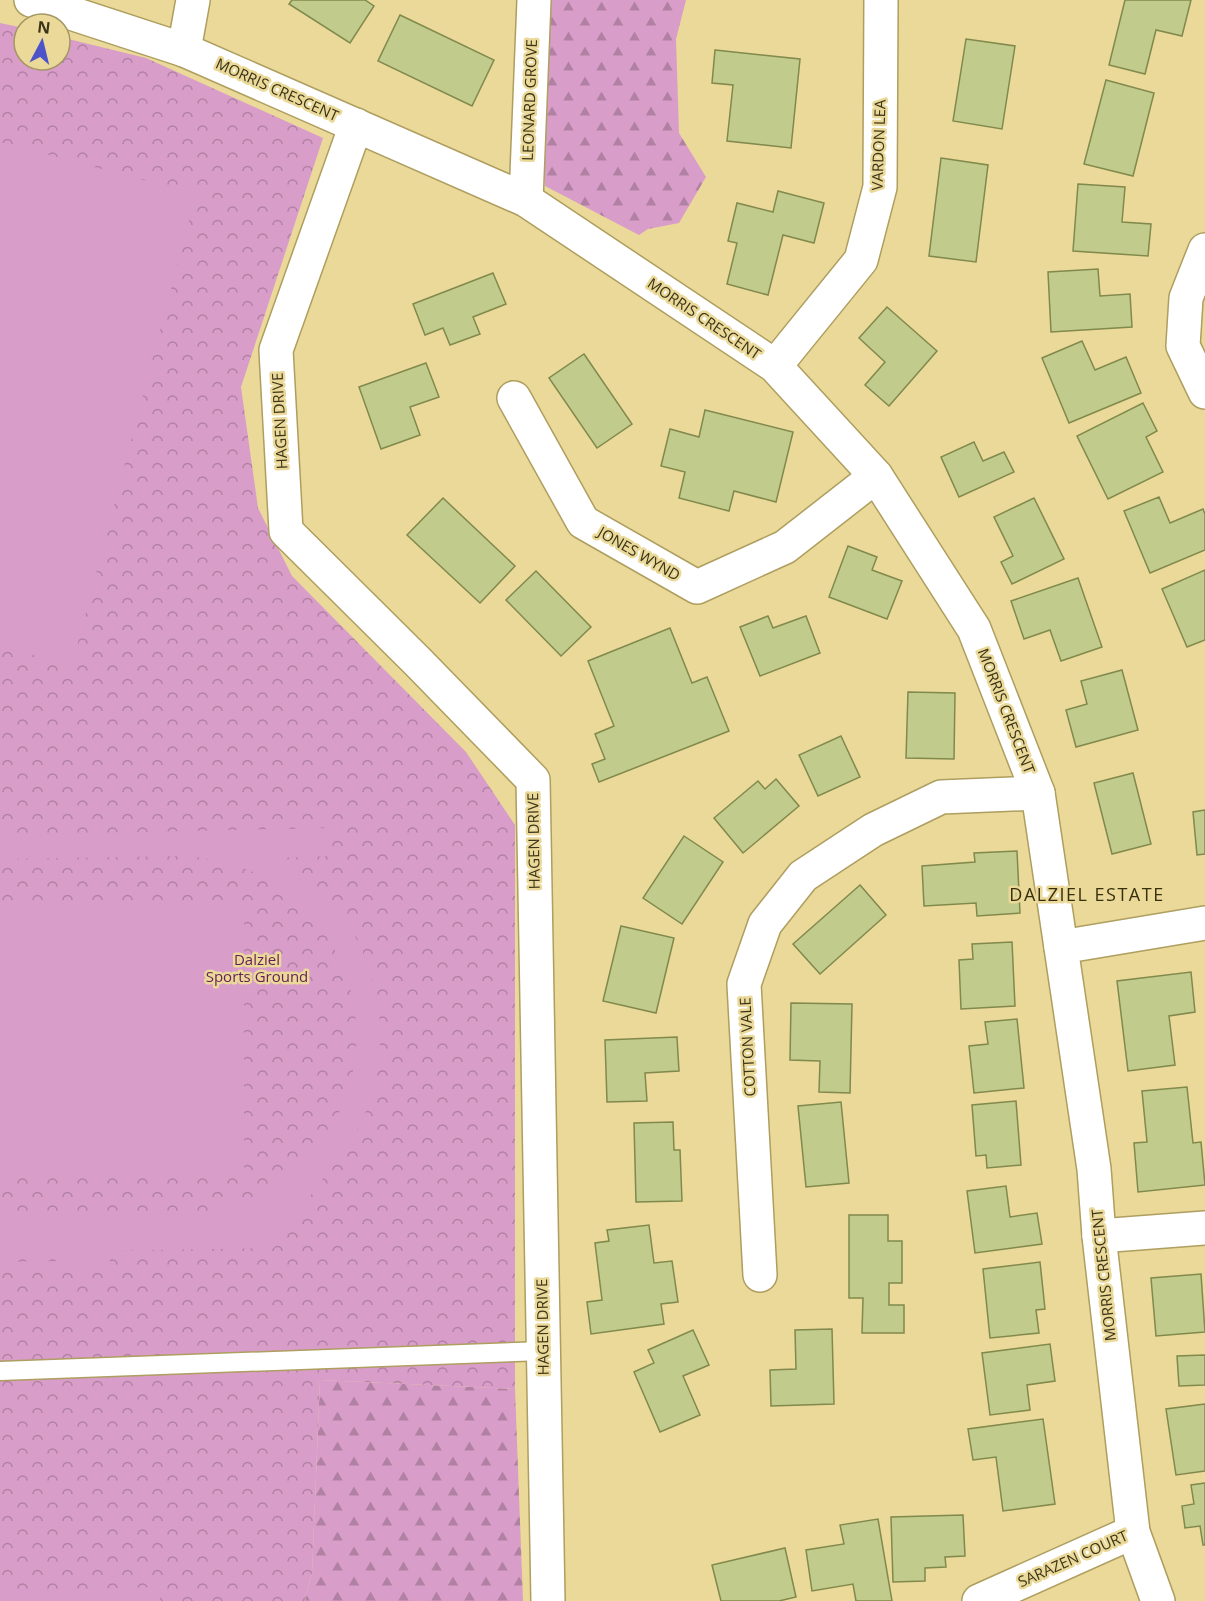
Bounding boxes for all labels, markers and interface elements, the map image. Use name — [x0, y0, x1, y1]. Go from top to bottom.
north arrow — [12, 12, 72, 72]
text: N — [36, 15, 52, 39]
street label: LEONARD GROVE — [517, 39, 541, 161]
street label: MORRIS CRESCENT — [213, 53, 343, 125]
street label: VARDON LEA — [866, 99, 890, 191]
street label: MORRIS CRESCENT — [644, 273, 766, 364]
street label: HAGEN DRIVE — [266, 372, 292, 470]
street label: JONES WYND — [593, 521, 684, 585]
street label: MORRIS CRESCENT — [974, 645, 1040, 777]
street label: HAGEN DRIVE — [522, 793, 544, 889]
district label: DALZIEL ESTATE — [1009, 882, 1165, 906]
park label: Dalziel Sports Ground — [206, 949, 308, 986]
street label: COTTON VALE — [734, 997, 760, 1097]
street label: MORRIS CRESCENT — [1086, 1207, 1120, 1342]
street label: HAGEN DRIVE — [531, 1279, 553, 1375]
street label: SARAZEN COURT — [1015, 1525, 1131, 1591]

